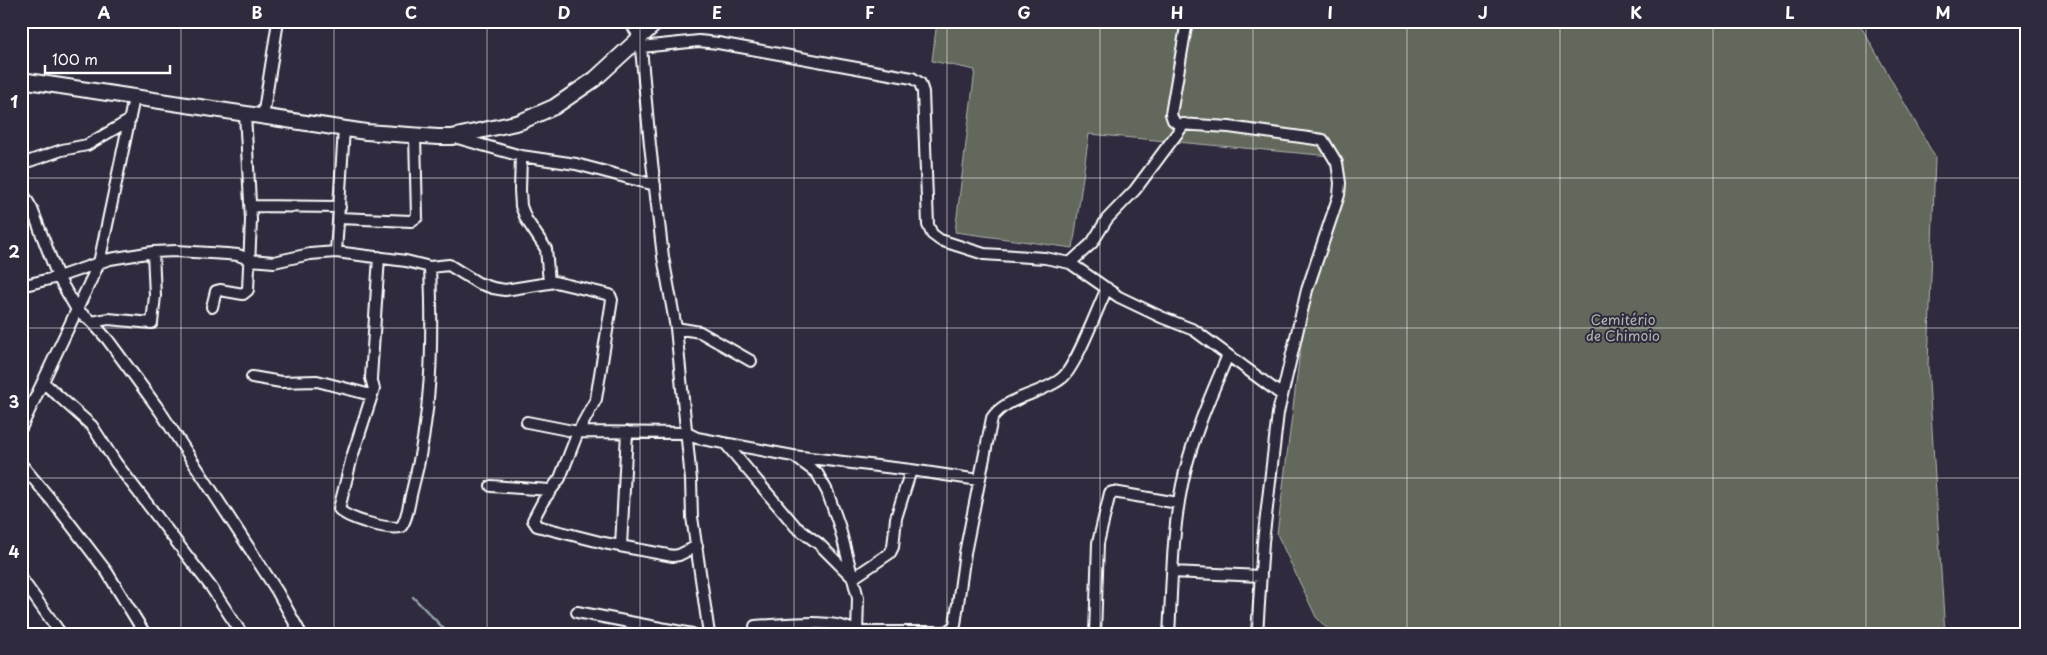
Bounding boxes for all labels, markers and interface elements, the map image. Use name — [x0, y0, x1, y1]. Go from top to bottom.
text: A — [98, 0, 111, 24]
text: B — [252, 0, 263, 24]
text: C — [405, 0, 417, 24]
text: D — [558, 0, 570, 24]
text: E — [712, 0, 722, 24]
text: F — [865, 0, 875, 24]
text: G — [1017, 0, 1031, 24]
text: H — [1171, 0, 1183, 24]
text: I — [1327, 0, 1333, 24]
text: J — [1478, 0, 1488, 24]
text: K — [1630, 0, 1642, 24]
text: L — [1785, 0, 1795, 24]
text: M — [1935, 0, 1951, 24]
scale bar — [45, 42, 170, 74]
text: 100 m — [52, 47, 98, 70]
text: 1 — [10, 89, 18, 113]
text: 2 — [8, 239, 20, 263]
park label: Cemitério de Chimoio — [1586, 309, 1660, 346]
text: 3 — [9, 389, 19, 413]
text: 4 — [9, 539, 20, 563]

